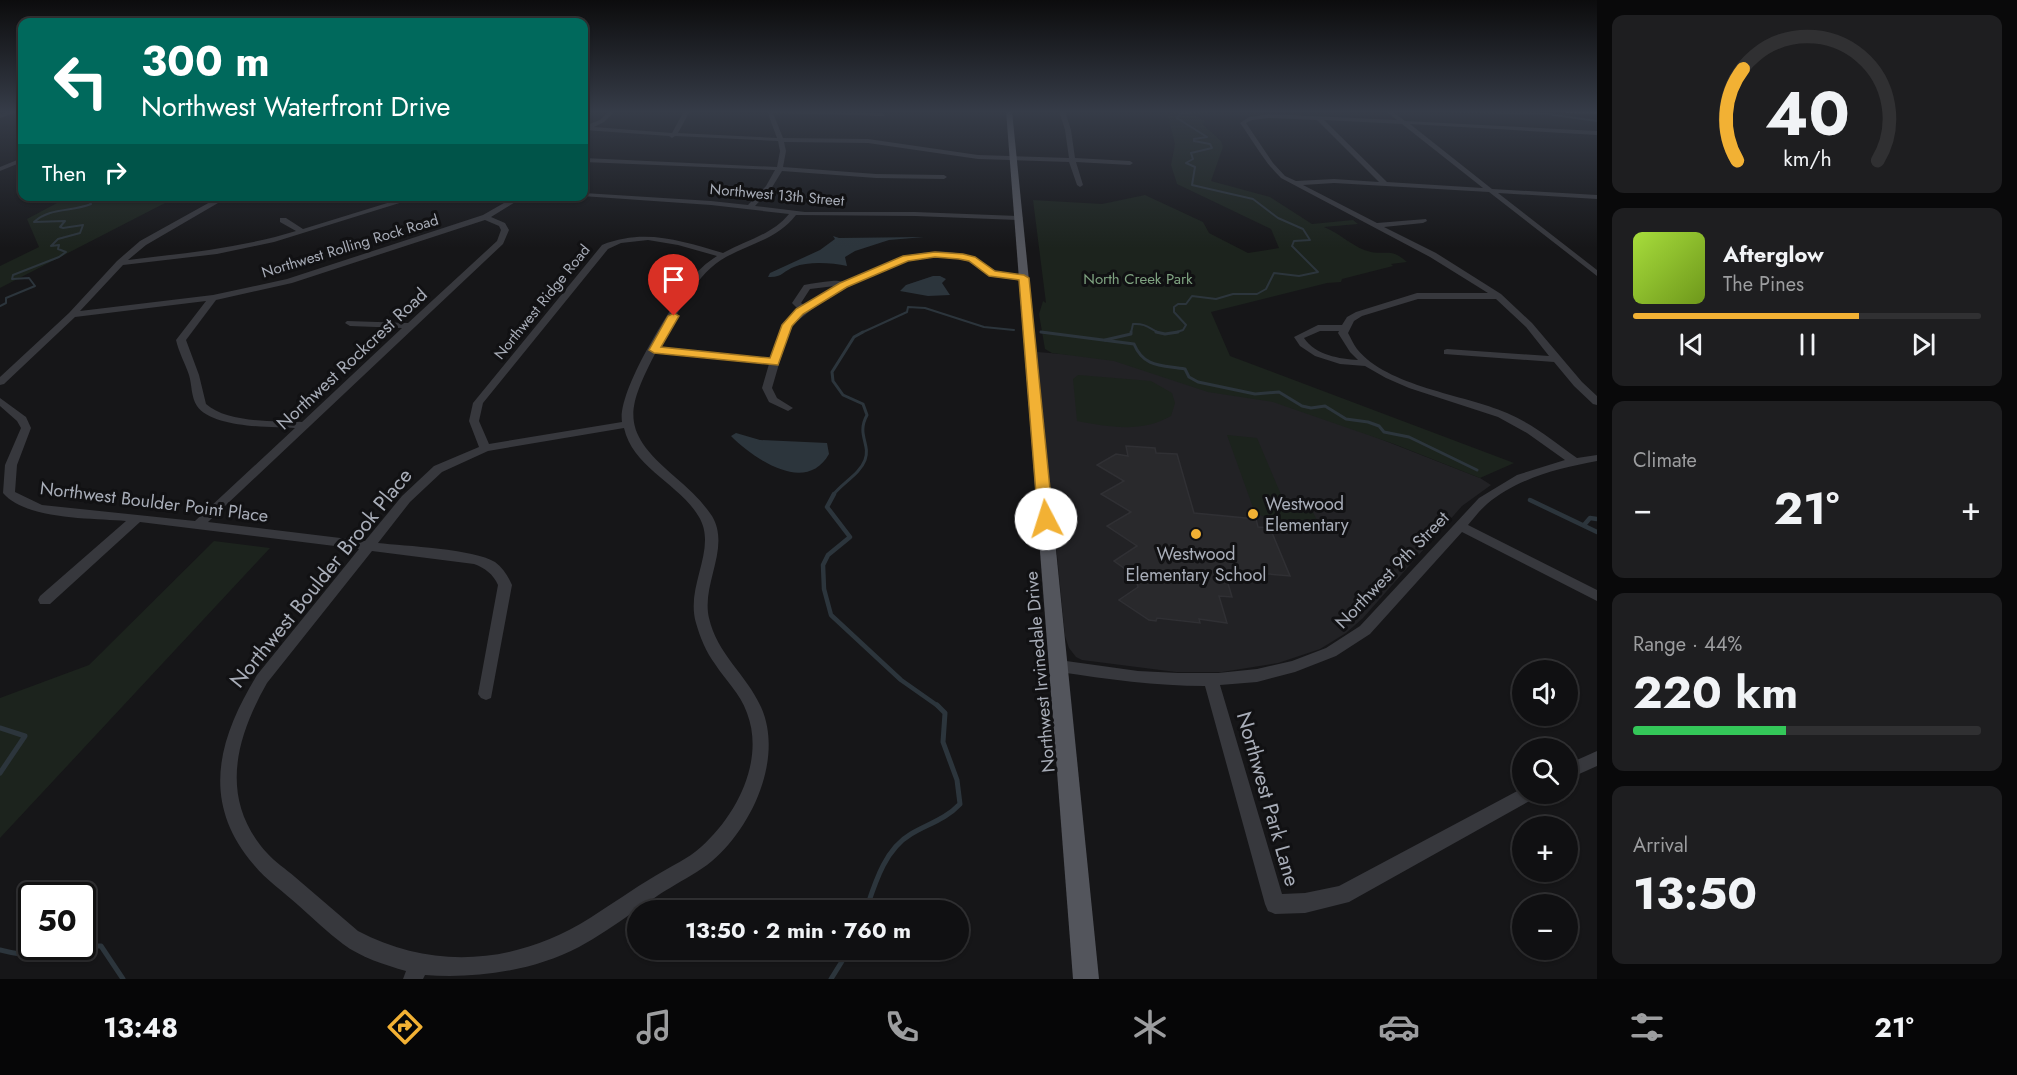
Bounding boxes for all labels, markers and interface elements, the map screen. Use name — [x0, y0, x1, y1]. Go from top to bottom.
text: 300 m — [141, 31, 270, 92]
icon: left — [42, 42, 120, 120]
text: 40 — [1765, 68, 1849, 158]
text: Northwest Waterfront Drive — [141, 87, 451, 126]
text: km/h — [1783, 143, 1831, 174]
icon: right — [99, 156, 132, 189]
text: Then — [42, 157, 87, 189]
street label: Northwest 13th Street — [709, 178, 846, 212]
street label: Northwest Rolling Rock Road — [259, 209, 441, 283]
text: Afterglow — [1723, 238, 1824, 270]
street label: Northwest Ridge Road — [489, 240, 595, 364]
pin — [648, 254, 699, 316]
icon: arrive — [657, 263, 690, 296]
park label: North Creek Park — [1083, 268, 1193, 290]
text: The Pines — [1723, 270, 1804, 299]
street label: Northwest Rockcrest Road — [271, 282, 433, 436]
icon: previous — [1675, 328, 1708, 361]
icon: pause — [1791, 328, 1824, 361]
icon: next — [1907, 328, 1940, 361]
text: Climate — [1633, 446, 1697, 475]
street label: Northwest Boulder Brook Place — [223, 461, 419, 694]
street label: Northwest Boulder Point Place — [38, 475, 270, 529]
text: 21° — [1774, 476, 1839, 541]
text: − — [1633, 485, 1652, 532]
text: + — [1961, 485, 1981, 532]
position arrow — [1014, 487, 1078, 551]
place label: Westwood Elementary — [1265, 491, 1349, 538]
street label: Northwest 9th Street — [1329, 505, 1455, 635]
marker: Westwood Elementary — [1246, 507, 1260, 521]
marker: Westwood Elementary School — [1189, 527, 1203, 541]
place label: Westwood Elementary School — [1126, 541, 1266, 588]
street label: Northwest Irvinedale Drive — [1018, 570, 1062, 774]
text: Range · 44% — [1633, 630, 1742, 659]
map controls — [1512, 660, 1578, 960]
button: sound — [1512, 660, 1578, 726]
text: 220 km — [1633, 660, 1798, 725]
street label: Northwest Park Lane — [1229, 708, 1307, 890]
button: search — [1512, 738, 1578, 804]
button: + — [1512, 816, 1578, 882]
text: Arrival — [1633, 831, 1688, 860]
text: 13:50 — [1633, 861, 1757, 926]
speed limit sign: 50 — [18, 882, 96, 960]
button: − — [1512, 894, 1578, 960]
text: 13:50 · 2 min · 760 m — [685, 914, 911, 946]
icon: directions — [384, 1006, 426, 1048]
icon: music — [633, 1006, 675, 1048]
icon: phone — [881, 1006, 923, 1048]
icon: climate — [1129, 1006, 1171, 1048]
icon: car — [1378, 1006, 1420, 1048]
icon: filters — [1626, 1006, 1668, 1048]
text: 13:48 — [103, 1008, 178, 1047]
text: 21° — [1874, 1008, 1914, 1047]

